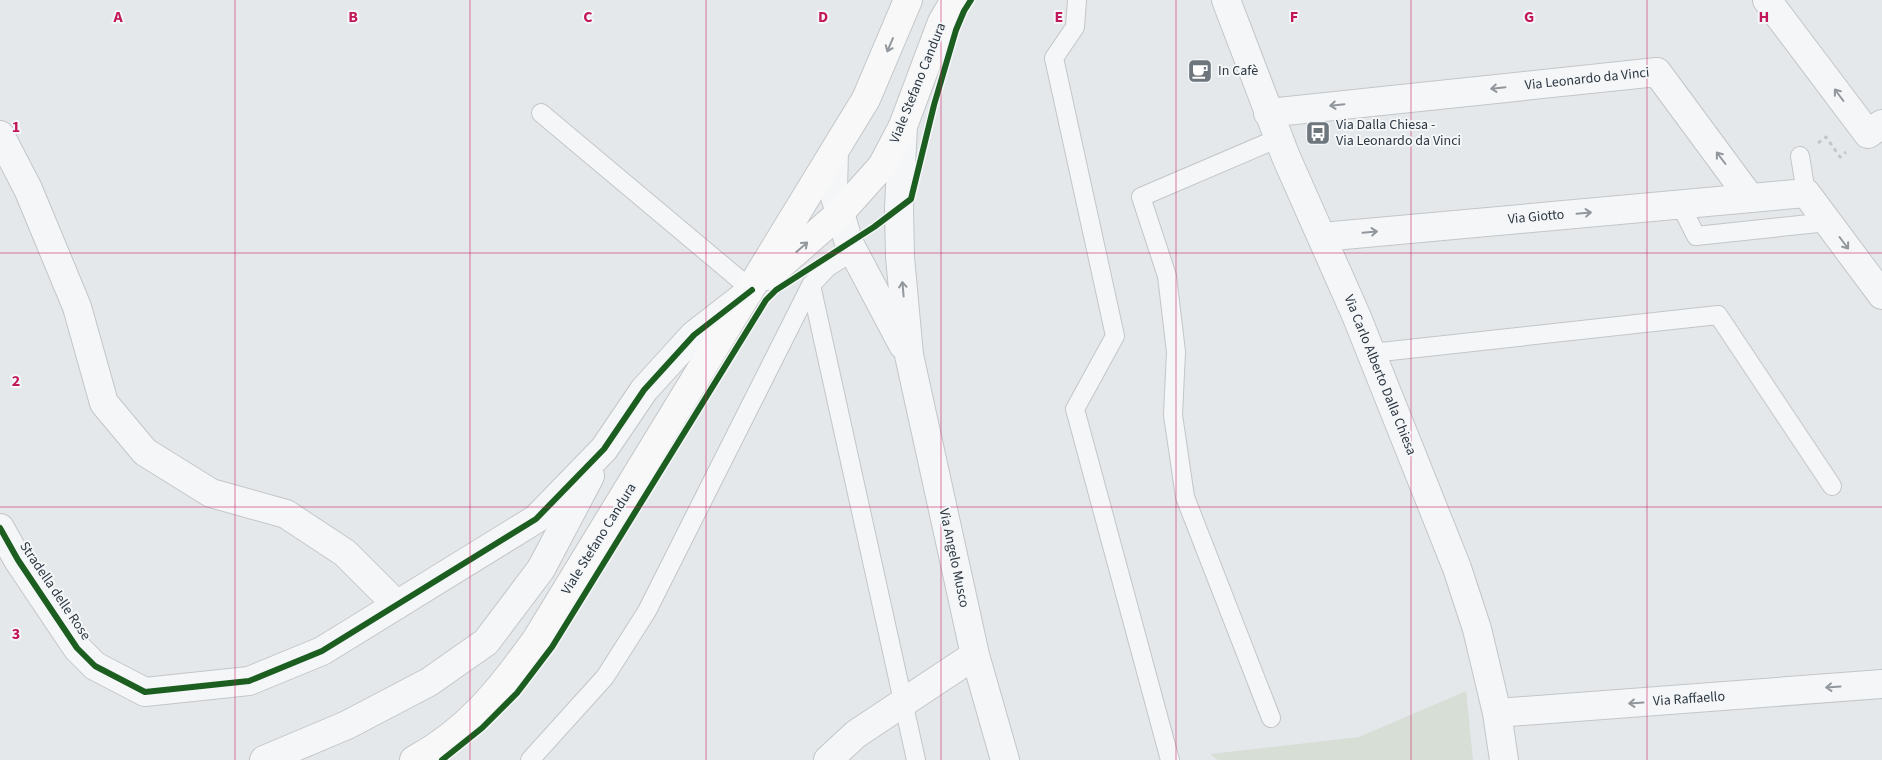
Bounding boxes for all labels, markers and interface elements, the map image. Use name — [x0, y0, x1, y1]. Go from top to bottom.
text: A — [112, 6, 123, 28]
text: B — [348, 6, 358, 28]
text: C — [583, 6, 593, 28]
text: D — [818, 6, 828, 28]
text: E — [1055, 6, 1063, 28]
text: F — [1290, 6, 1298, 28]
text: G — [1524, 6, 1534, 28]
text: H — [1759, 6, 1769, 28]
street label: Viale Stefano Candura — [885, 20, 951, 146]
one-way arrow — [884, 37, 894, 52]
cafe icon: In Cafè — [1187, 58, 1213, 84]
place label: In Cafè — [1218, 61, 1258, 81]
street label: Via Leonardo da Vinci — [1524, 63, 1650, 95]
one-way arrow — [1491, 83, 1507, 93]
one-way arrow — [1833, 89, 1844, 102]
one-way arrow — [1329, 101, 1345, 110]
place label: Via Dalla Chiesa - Via Leonardo da Vinci — [1336, 115, 1461, 151]
text: 1 — [12, 116, 20, 138]
bus stop icon: Via Dalla Chiesa - Via Leonardo da Vinci — [1305, 120, 1331, 146]
one-way arrow — [1716, 151, 1726, 165]
street label: Via Giotto — [1507, 205, 1565, 229]
one-way arrow — [1576, 208, 1592, 218]
one-way arrow — [1362, 227, 1378, 237]
one-way arrow — [1839, 236, 1849, 250]
one-way arrow — [796, 241, 809, 253]
one-way arrow — [898, 281, 908, 297]
street label: Via Carlo Alberto Dalla Chiesa — [1339, 292, 1421, 458]
text: 2 — [12, 370, 20, 392]
street label: Viale Stefano Candura — [557, 479, 641, 599]
street label: Via Angelo Musco — [934, 507, 974, 609]
street label: Stradella delle Rose — [15, 538, 95, 644]
text: 3 — [12, 623, 20, 645]
one-way arrow — [1826, 683, 1842, 692]
street label: Via Raffaello — [1652, 687, 1726, 711]
one-way arrow — [1629, 698, 1645, 707]

